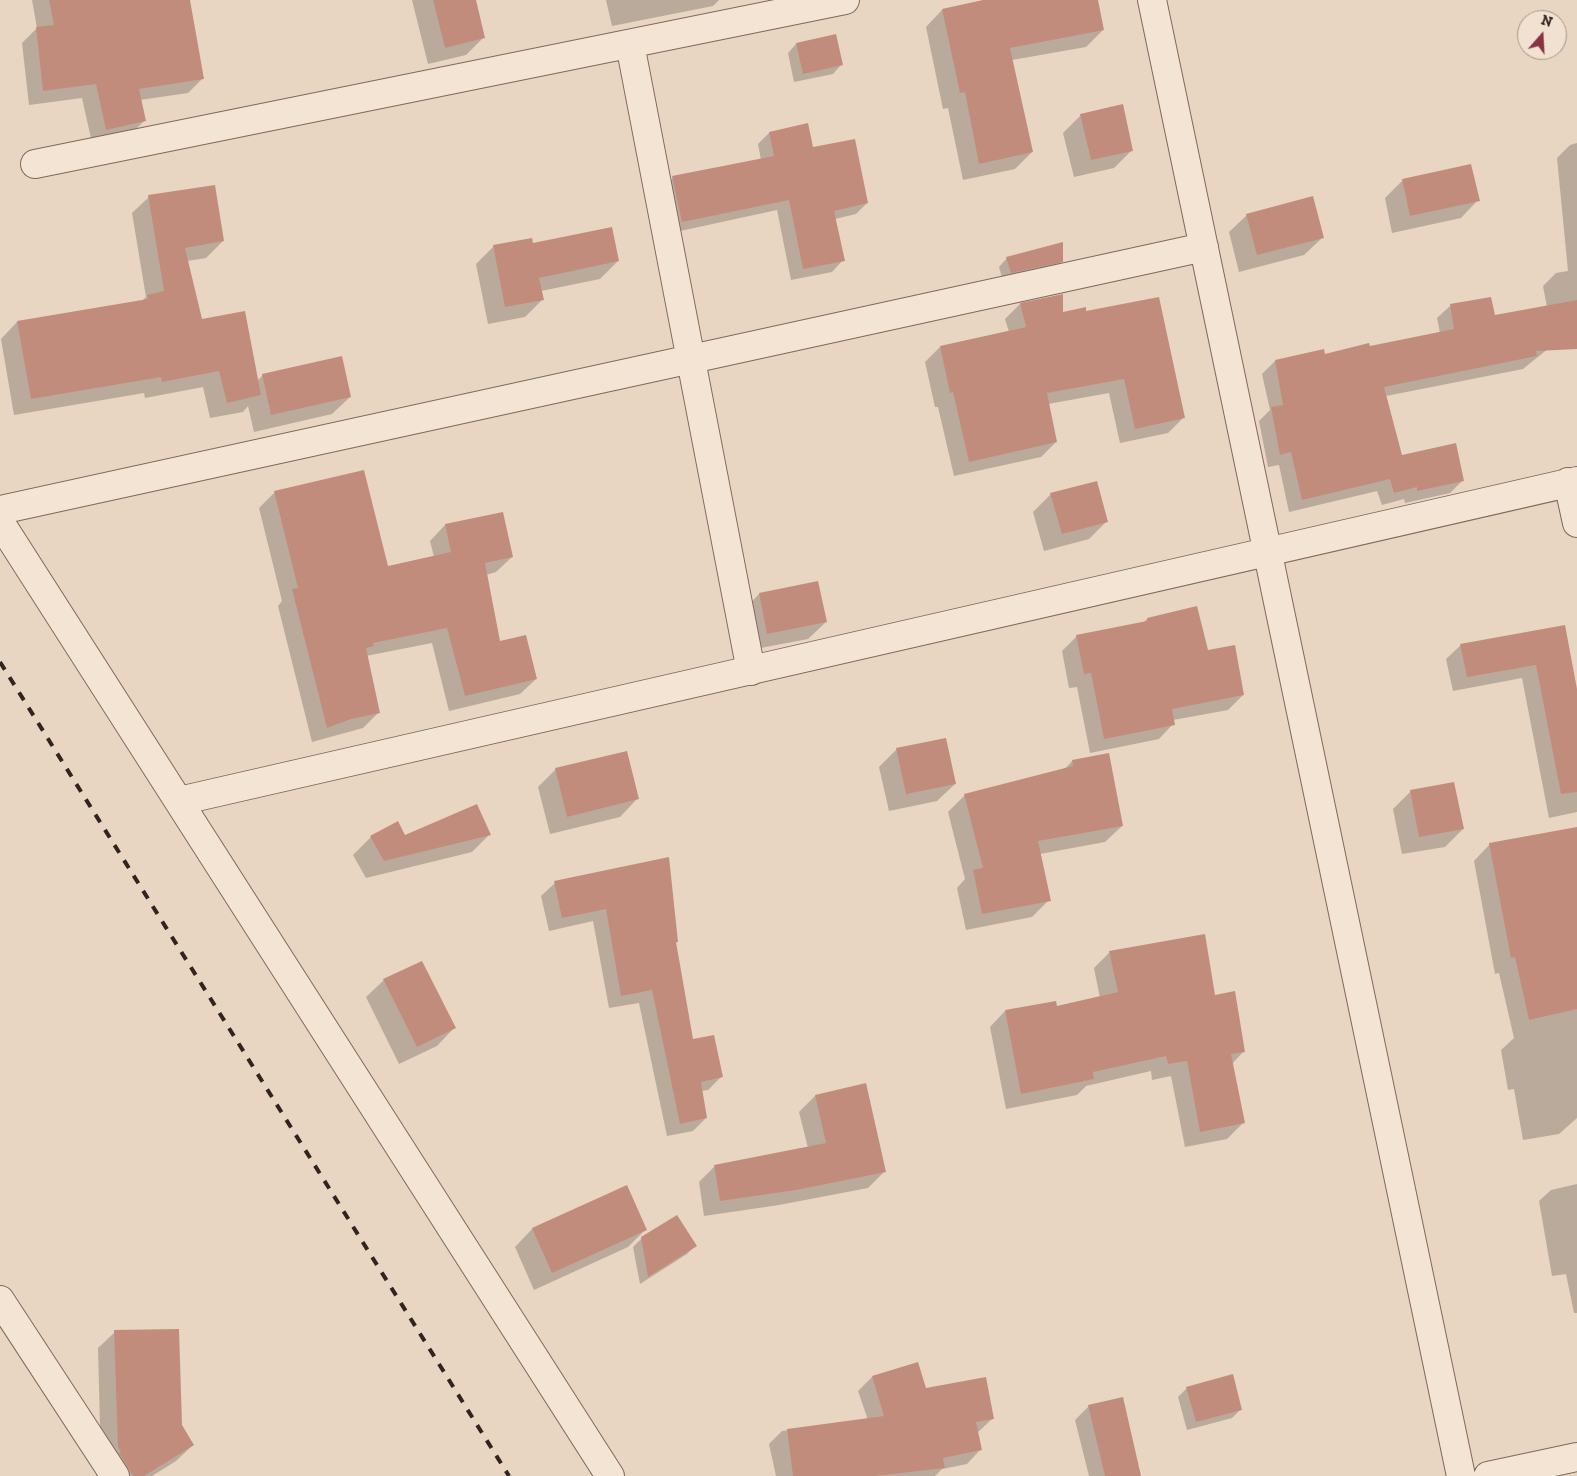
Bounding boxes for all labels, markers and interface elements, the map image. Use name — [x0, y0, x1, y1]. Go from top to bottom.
north arrow — [1517, 10, 1567, 60]
text: N — [1539, 12, 1555, 31]

